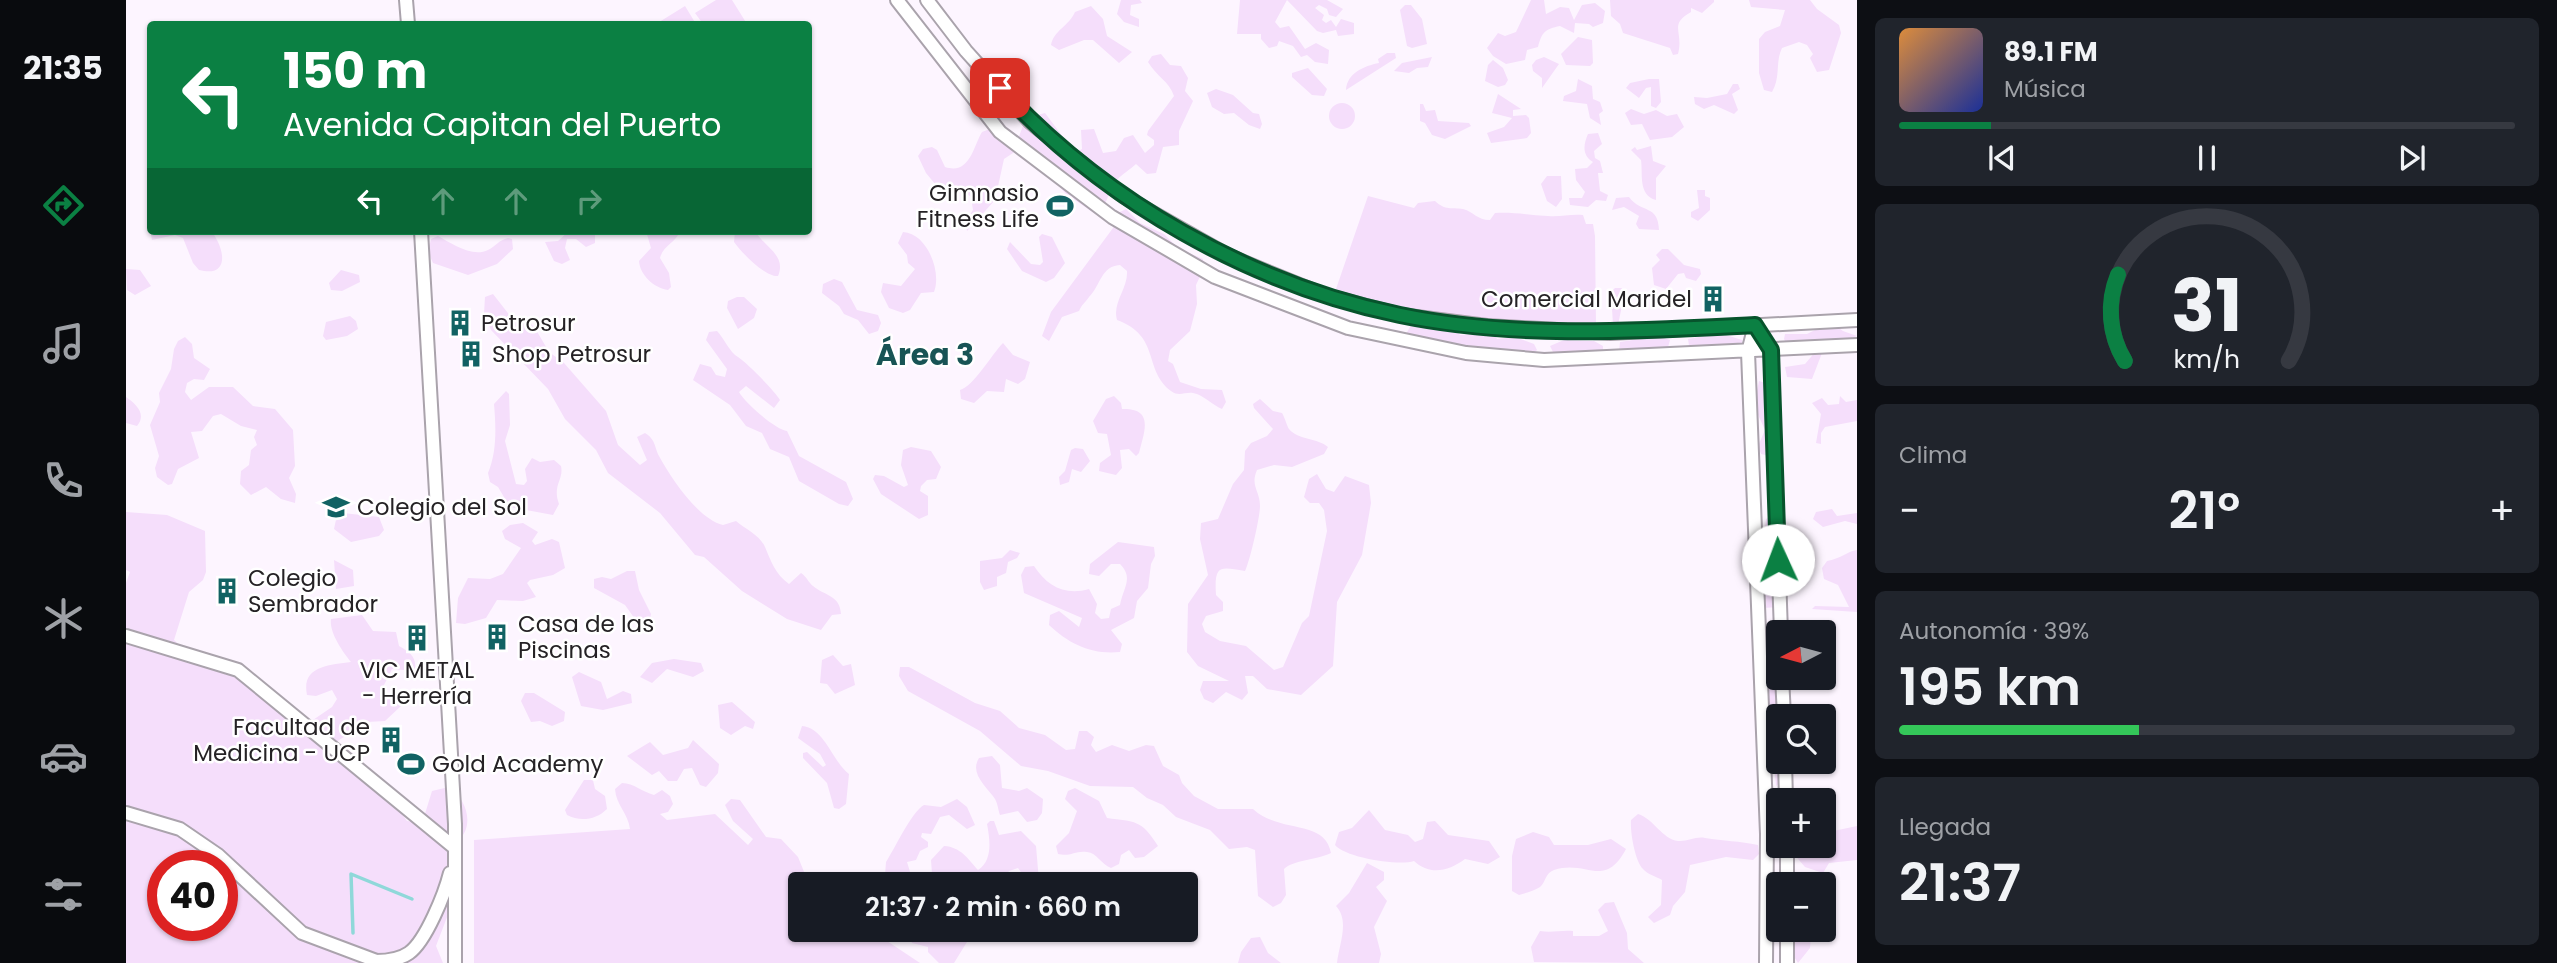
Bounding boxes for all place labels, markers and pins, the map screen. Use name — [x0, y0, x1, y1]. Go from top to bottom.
pin — [970, 58, 1030, 118]
place label: Gimnasio Fitness Life — [917, 177, 1039, 235]
sports icon: Gimnasio Fitness Life — [1045, 191, 1075, 221]
place label: Comercial Maridel — [1481, 283, 1692, 315]
building icon: Comercial Maridel — [1698, 284, 1728, 314]
place label: Petrosur — [481, 307, 576, 339]
building icon: Petrosur — [445, 308, 475, 338]
place label: Shop Petrosur — [492, 338, 651, 370]
building icon: Shop Petrosur — [456, 339, 486, 369]
place label: Colegio del Sol — [357, 491, 527, 523]
school or university icon: Colegio del Sol — [321, 492, 351, 522]
place label: Colegio Sembrador — [248, 562, 378, 620]
building icon: Colegio Sembrador — [212, 576, 242, 606]
place label: Casa de las Piscinas — [518, 608, 654, 666]
building icon: Casa de las Piscinas — [482, 622, 512, 652]
building icon: VIC METAL - Herrería — [402, 623, 432, 653]
place label: VIC METAL - Herrería — [360, 654, 474, 712]
place label: Facultad de Medicina - UCP — [193, 711, 370, 769]
building icon: Facultad de Medicina - UCP — [376, 725, 406, 755]
place label: Gold Academy — [432, 748, 603, 780]
sports icon: Gold Academy — [396, 749, 426, 779]

